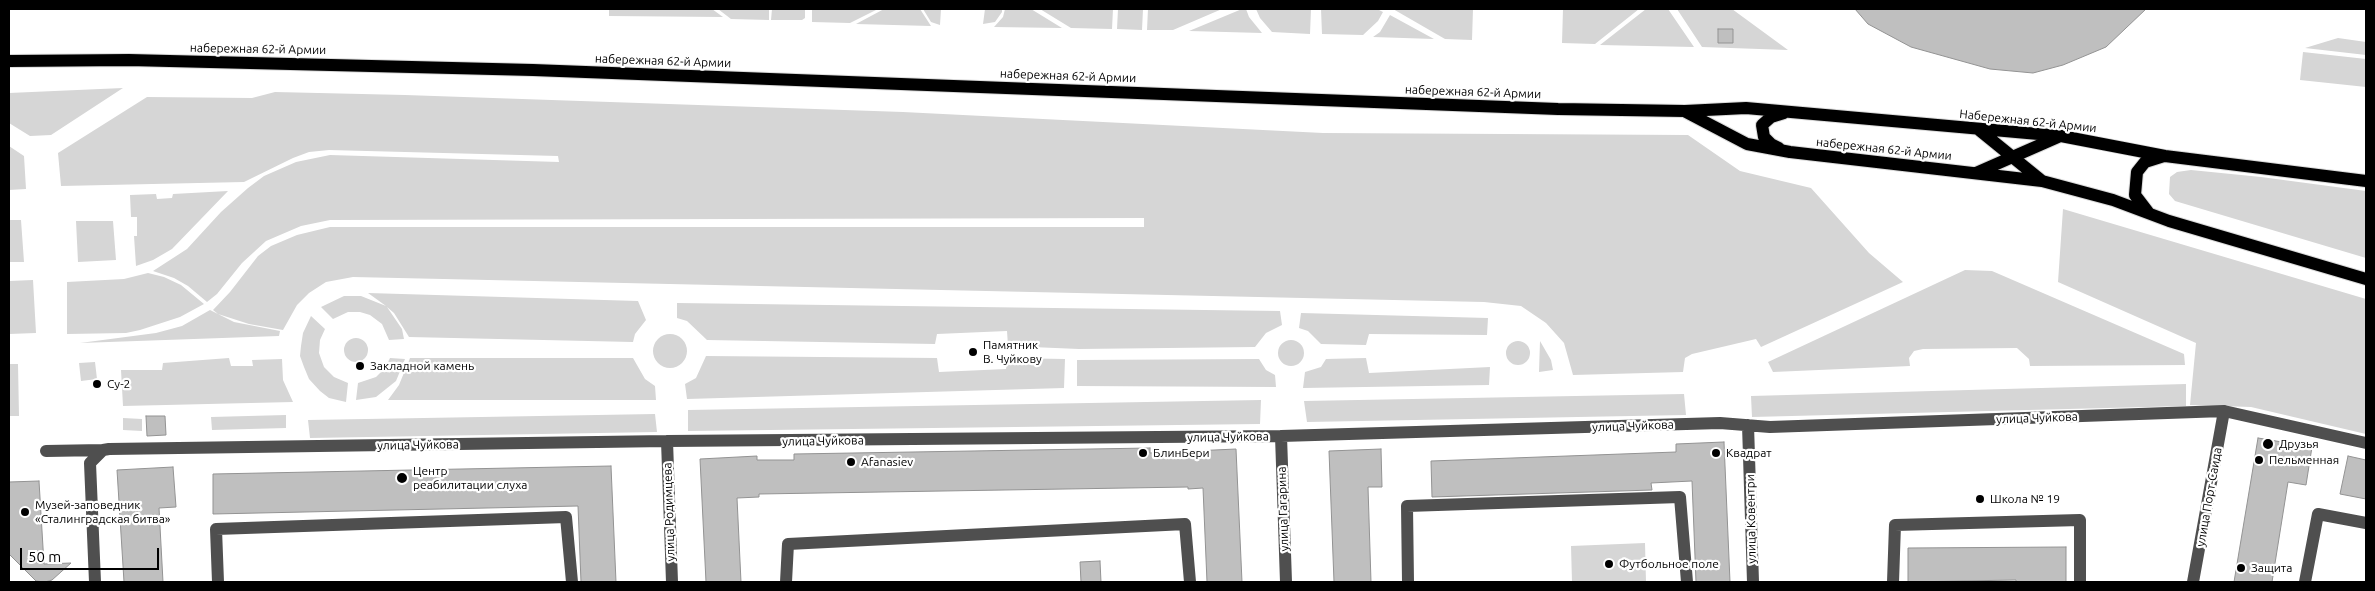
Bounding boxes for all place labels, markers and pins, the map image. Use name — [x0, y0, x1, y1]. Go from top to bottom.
place label: Памятник В. Чуйкову — [983, 338, 1042, 366]
marker: Памятник В. Чуйкову — [967, 346, 979, 358]
place label: Закладной камень — [370, 359, 474, 373]
marker: Закладной камень — [354, 360, 366, 372]
place label: Су-2 — [107, 377, 130, 391]
marker: Су-2 — [91, 378, 103, 390]
marker: Друзья — [2261, 437, 2275, 451]
place label: Друзья — [2279, 437, 2319, 451]
place label: БлинБери — [1153, 446, 1210, 460]
place label: Квадрат — [1726, 446, 1772, 460]
marker: БлинБери — [1137, 447, 1149, 459]
marker: Квадрат — [1710, 447, 1722, 459]
place label: Пельменная — [2269, 453, 2339, 467]
marker: Пельменная — [2253, 454, 2265, 466]
place label: Afanasiev — [861, 455, 913, 469]
marker: Afanasiev — [845, 456, 857, 468]
place label: Центр реабилитации слуха — [413, 464, 527, 492]
marker: Центр реабилитации слуха — [395, 471, 409, 485]
place label: Школа № 19 — [1990, 492, 2060, 506]
marker: Школа № 19 — [1974, 493, 1986, 505]
place label: Музей-заповедник «Сталинградская битва» — [35, 498, 170, 526]
marker: Музей-заповедник «Сталинградская битва» — [19, 506, 31, 518]
place label: Футбольное поле — [1619, 557, 1719, 571]
marker: Футбольное поле — [1603, 558, 1615, 570]
place label: Защита — [2251, 561, 2292, 575]
marker: Защита — [2235, 562, 2247, 574]

